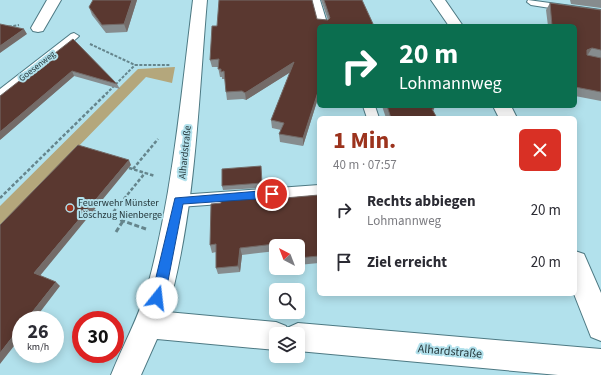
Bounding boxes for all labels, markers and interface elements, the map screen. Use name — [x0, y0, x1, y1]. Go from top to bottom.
text: 20 m — [399, 34, 458, 74]
icon: right — [333, 40, 385, 92]
street label: Goesenweg — [16, 48, 59, 85]
text: Lohmannweg — [399, 71, 501, 96]
text: 1 Min. — [333, 123, 396, 158]
street label: Alhardstraße — [175, 125, 195, 180]
button: close — [519, 129, 561, 171]
text: 40 m · 07:57 — [333, 156, 397, 174]
pin — [255, 177, 289, 211]
icon: arrive — [261, 183, 283, 205]
text: Rechts abbiegen — [367, 191, 476, 212]
place label: Feuerwehr Münster Löschzug Nienberge — [78, 196, 162, 222]
icon: right — [333, 199, 355, 221]
text: 20 m — [531, 200, 561, 221]
marker: Feuerwehr Münster Löschzug Nienberge — [65, 203, 75, 213]
text: Lohmannweg — [367, 212, 441, 230]
north arrow — [269, 239, 305, 275]
map controls — [269, 239, 305, 363]
icon: arrive — [333, 251, 355, 273]
text: Ziel erreicht — [367, 252, 447, 273]
text: 20 m — [531, 252, 561, 273]
position arrow — [136, 277, 178, 319]
button: search — [269, 283, 305, 319]
speed limit sign: 30 — [72, 311, 124, 363]
text: 26 — [27, 318, 49, 346]
button: layers — [269, 327, 305, 363]
text: km/h — [27, 340, 49, 354]
street label: Alhardstraße — [417, 340, 483, 363]

